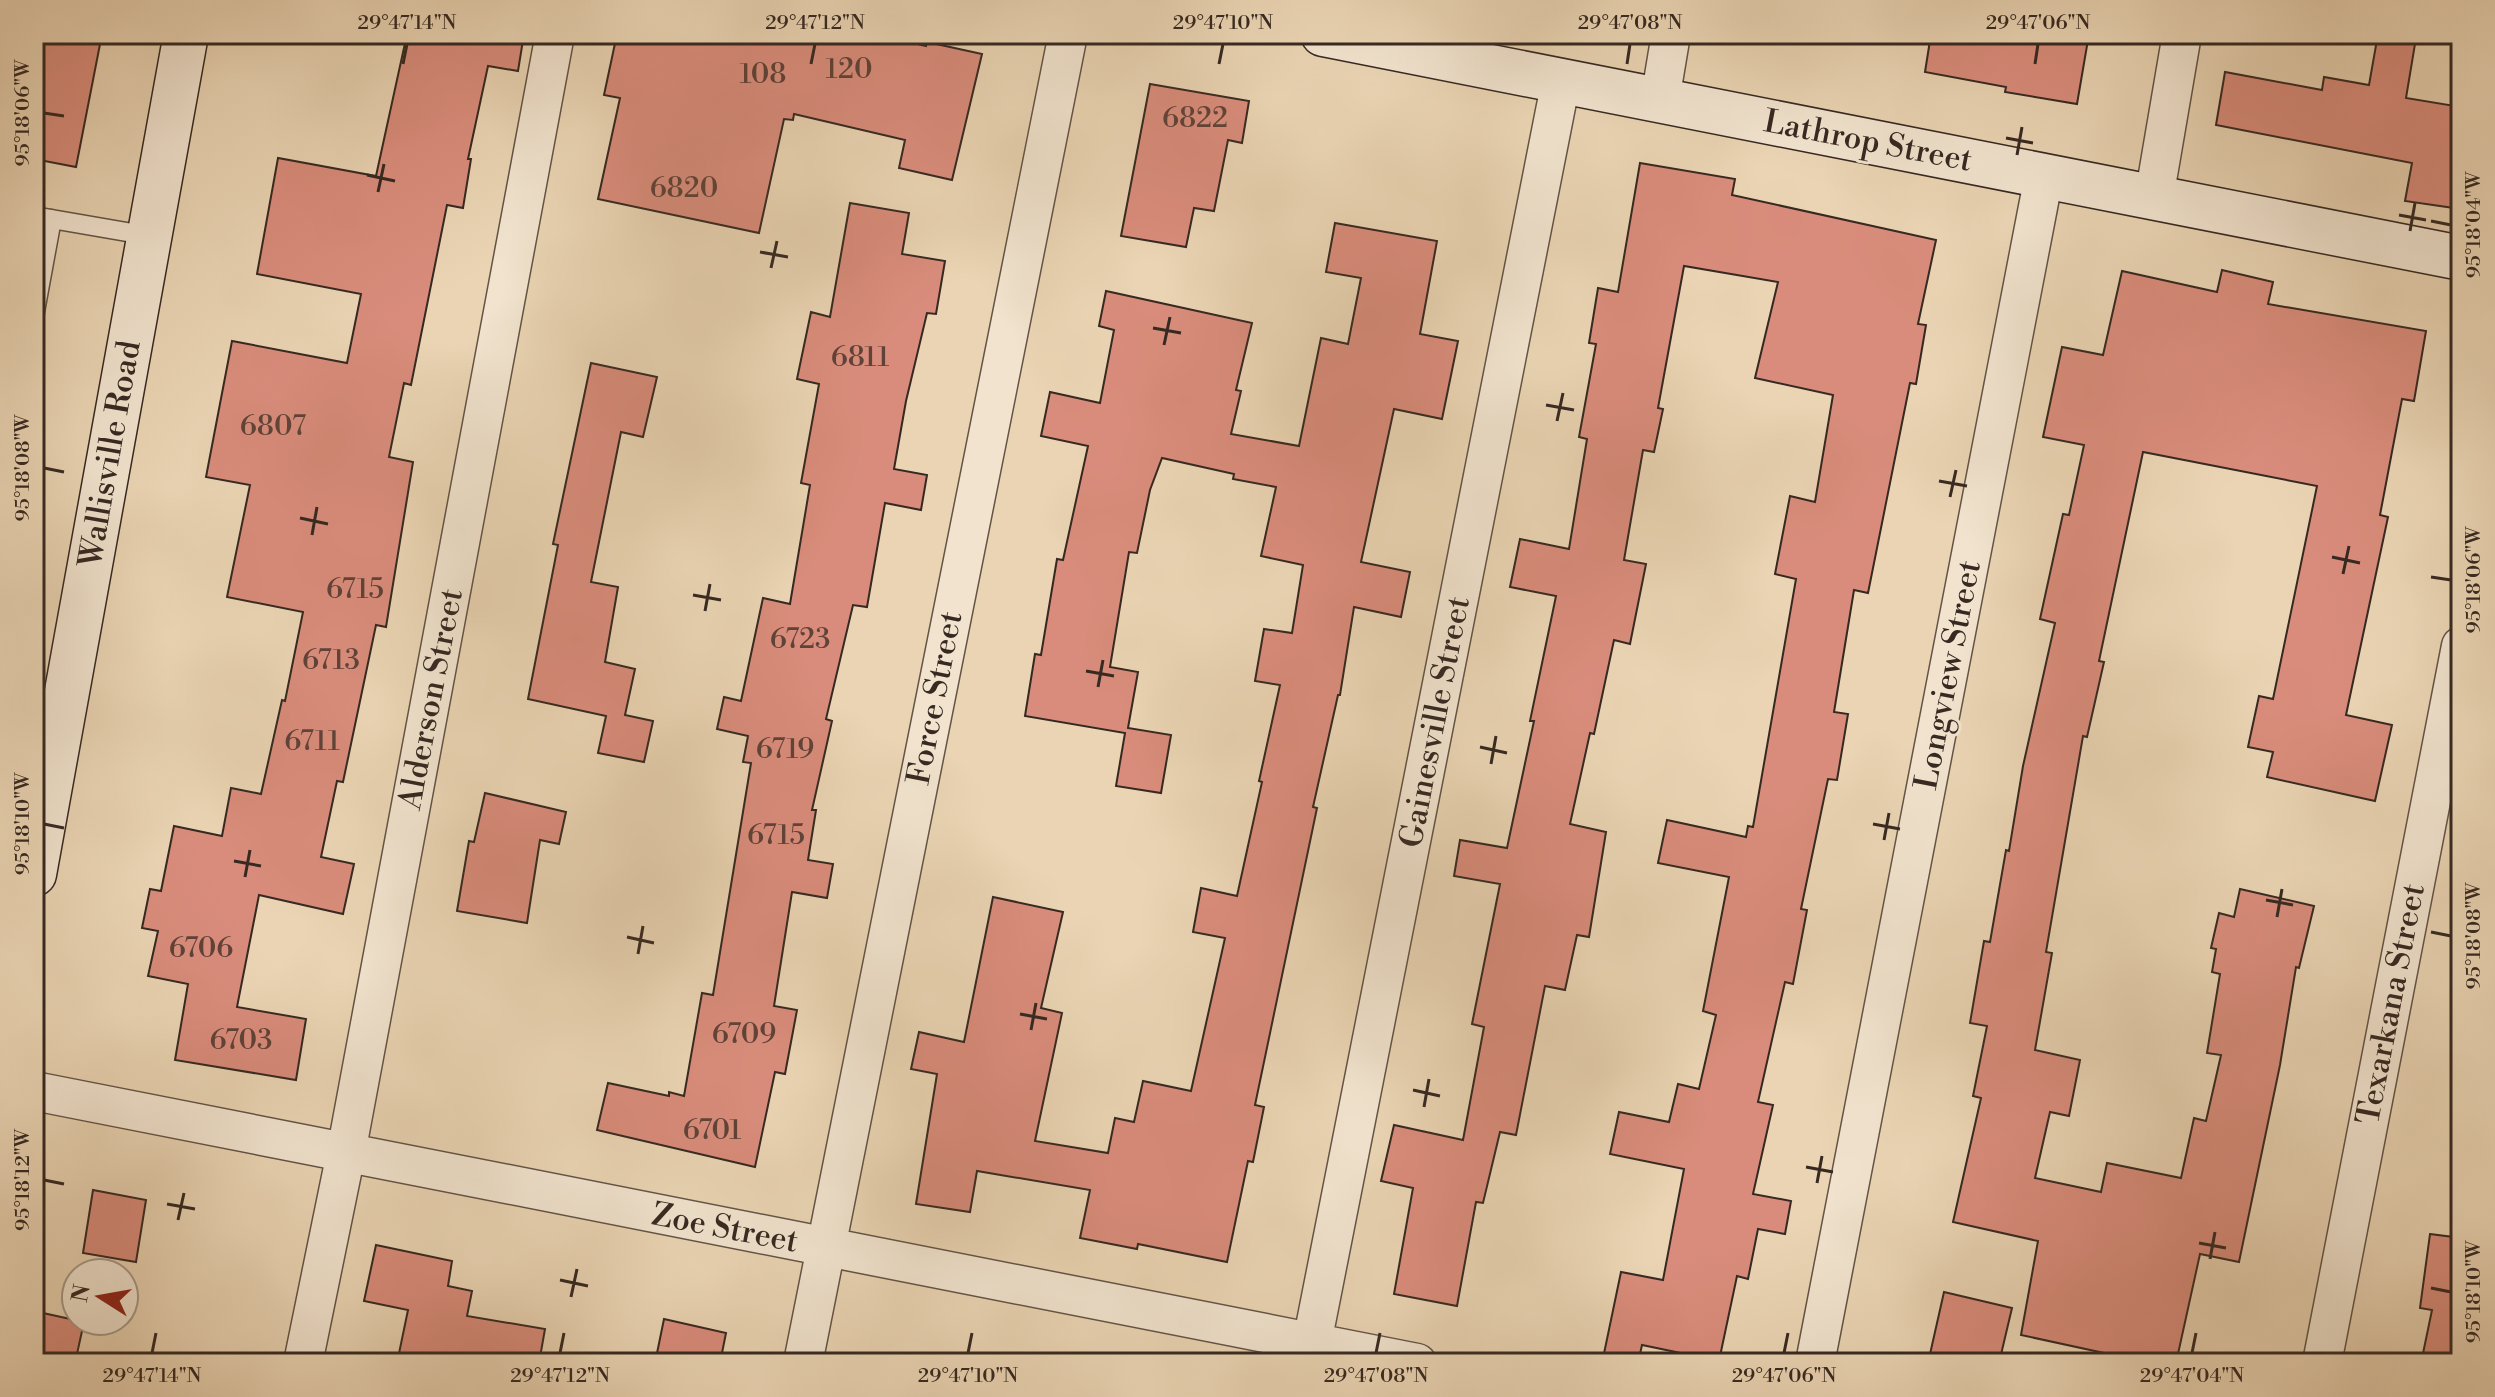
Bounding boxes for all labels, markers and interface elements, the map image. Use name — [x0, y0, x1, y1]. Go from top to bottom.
text: 29°47'14"N — [358, 11, 457, 36]
text: 29°47'12"N — [765, 11, 865, 36]
text: 29°47'10"N — [1173, 11, 1273, 36]
text: 29°47'08"N — [1578, 11, 1682, 36]
text: 29°47'06"N — [1986, 11, 2090, 36]
house number: 120 — [825, 52, 873, 87]
house number: 108 — [740, 57, 786, 92]
text: 95°18'06"W — [11, 59, 36, 166]
house number: 6822 — [1162, 101, 1228, 136]
street label: Lathrop Street — [1760, 101, 1976, 181]
house number: 6820 — [650, 171, 718, 206]
text: 95°18'04"W — [2462, 171, 2487, 278]
street label: Wallisville Road — [70, 337, 150, 572]
house number: 6811 — [831, 340, 889, 375]
house number: 6807 — [240, 409, 306, 444]
text: 95°18'08"W — [11, 414, 36, 521]
text: 95°18'06"W — [2462, 526, 2487, 633]
street label: Longview Street — [1906, 557, 1990, 793]
house number: 6715 — [326, 572, 384, 607]
street label: Alderson Street — [390, 585, 472, 814]
street label: Gainesville Street — [1391, 593, 1479, 851]
street label: Force Street — [899, 608, 971, 788]
house number: 6723 — [770, 622, 830, 657]
house number: 6713 — [302, 643, 360, 678]
house number: 6711 — [284, 724, 340, 759]
house number: 6719 — [756, 732, 814, 767]
text: 95°18'10"W — [11, 772, 36, 875]
house number: 6715 — [747, 818, 805, 853]
street label: Texarkana Street — [2348, 880, 2434, 1128]
text: 95°18'08"W — [2462, 882, 2487, 989]
house number: 6706 — [169, 931, 233, 966]
house number: 6709 — [712, 1017, 776, 1052]
house number: 6703 — [210, 1023, 272, 1058]
house number: 6701 — [683, 1113, 741, 1148]
text: 95°18'12"W — [11, 1128, 36, 1231]
street label: Zoe Street — [648, 1194, 802, 1262]
text: 95°18'10"W — [2462, 1240, 2487, 1343]
north arrow — [60, 1257, 140, 1337]
text: N — [67, 1282, 97, 1305]
text: 29°47'14"N — [103, 1364, 202, 1389]
text: 29°47'12"N — [510, 1364, 610, 1389]
text: 29°47'10"N — [918, 1364, 1018, 1389]
text: 29°47'08"N — [1324, 1364, 1428, 1389]
text: 29°47'06"N — [1732, 1364, 1836, 1389]
text: 29°47'04"N — [2140, 1364, 2244, 1389]

